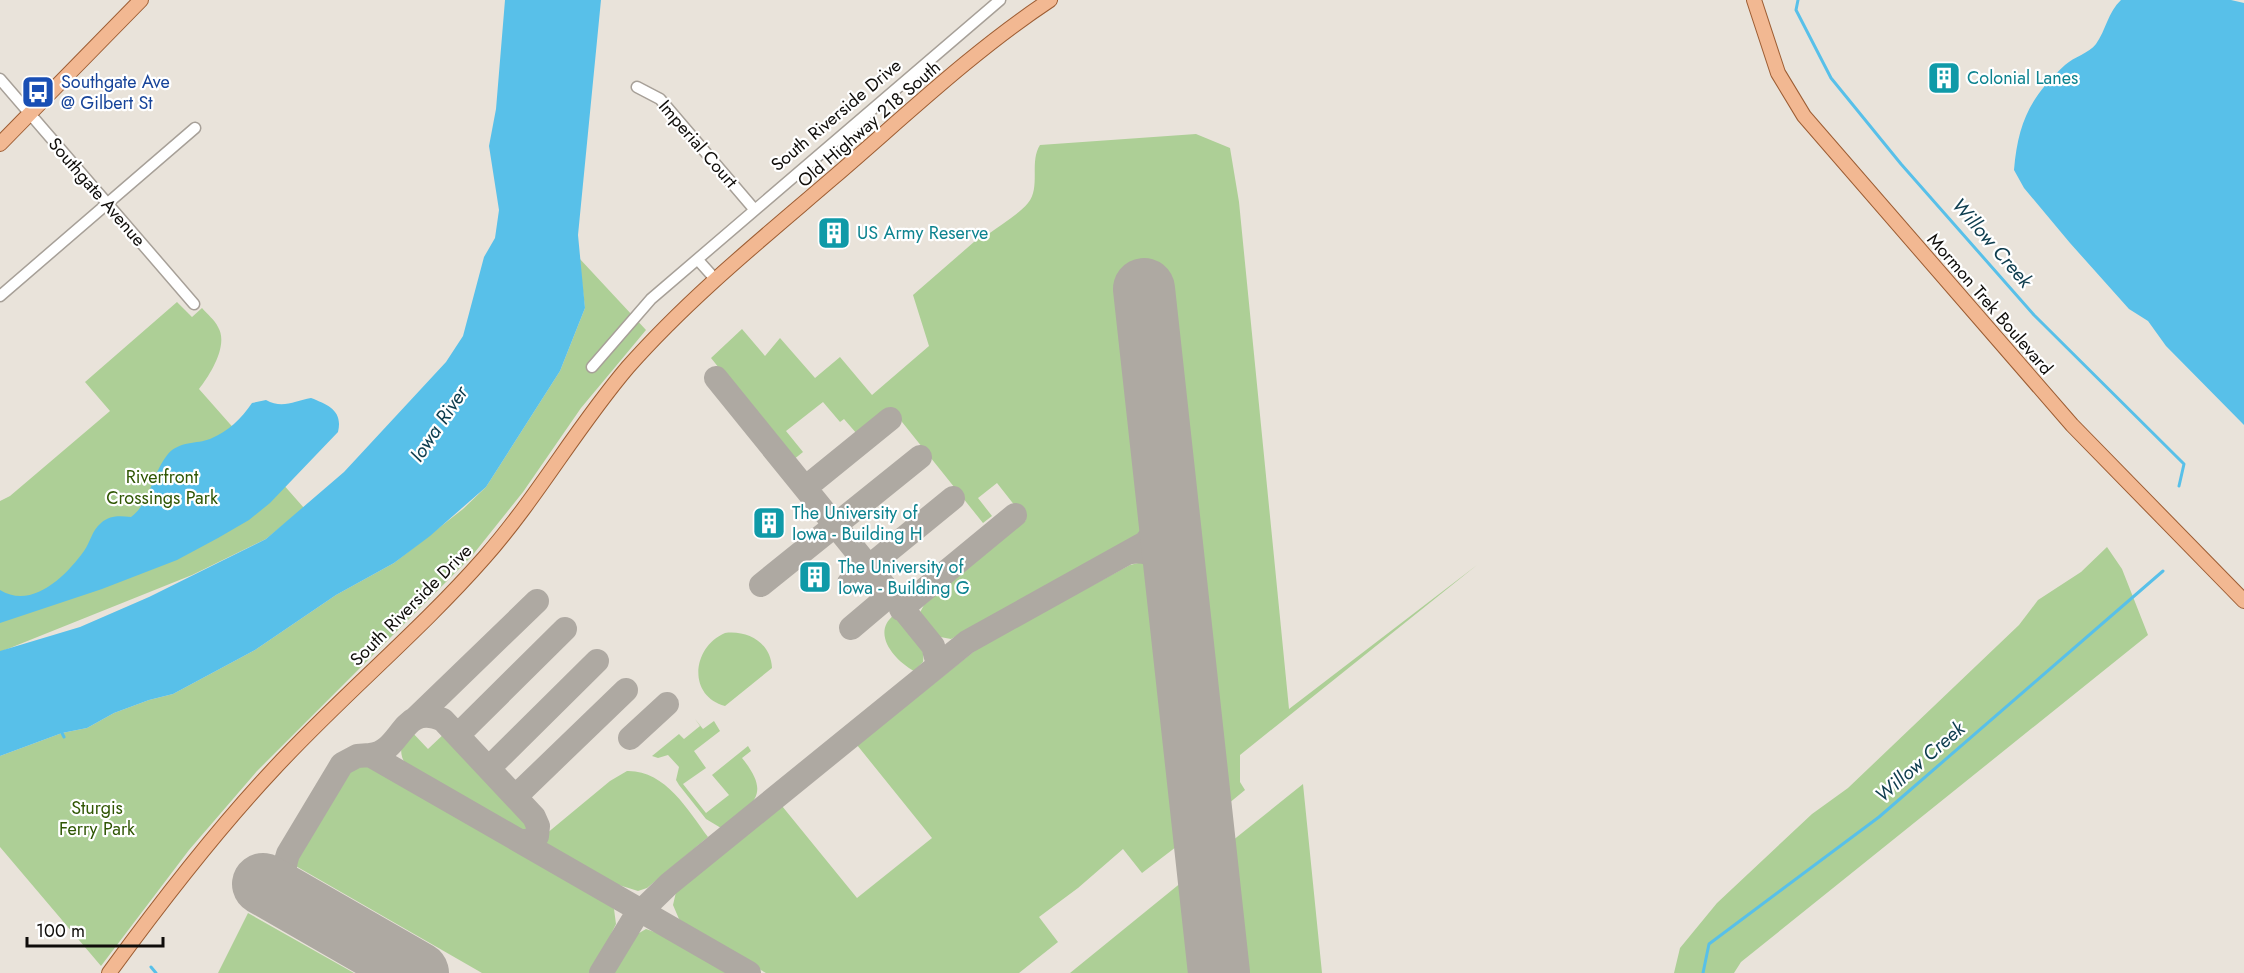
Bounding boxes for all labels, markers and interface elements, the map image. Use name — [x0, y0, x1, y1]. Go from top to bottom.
street label: South Riverside Drive — [765, 53, 907, 177]
street label: Old Highway 218 South — [792, 55, 946, 193]
building icon: Colonial Lanes — [1926, 60, 1962, 96]
place label: Colonial Lanes — [1967, 65, 2078, 91]
place label: Southgate Ave @ Gilbert St — [61, 69, 170, 116]
bus stop icon: Southgate Ave @ Gilbert St — [20, 74, 56, 110]
street label: Imperial Court — [652, 94, 744, 194]
street label: Southgate Avenue — [42, 132, 152, 252]
water label: Willow Creek — [1945, 192, 2040, 295]
building icon: US Army Reserve — [816, 215, 852, 251]
place label: US Army Reserve — [857, 220, 988, 246]
street label: Mormon Trek Boulevard — [1921, 227, 2059, 381]
water label: Iowa River — [403, 379, 476, 468]
park label: Riverfront Crossings Park — [106, 464, 218, 511]
place label: The University of Iowa - Building H — [792, 500, 923, 547]
building icon: The University of Iowa - Building H — [751, 505, 787, 541]
street label: South Riverside Drive — [344, 538, 478, 672]
place label: The University of Iowa - Building G — [838, 554, 970, 601]
building icon: The University of Iowa - Building G — [797, 559, 833, 595]
water label: Willow Creek — [1869, 714, 1972, 809]
park label: Sturgis Ferry Park — [59, 795, 135, 842]
scale bar — [27, 910, 164, 948]
text: 100 m — [36, 918, 85, 944]

